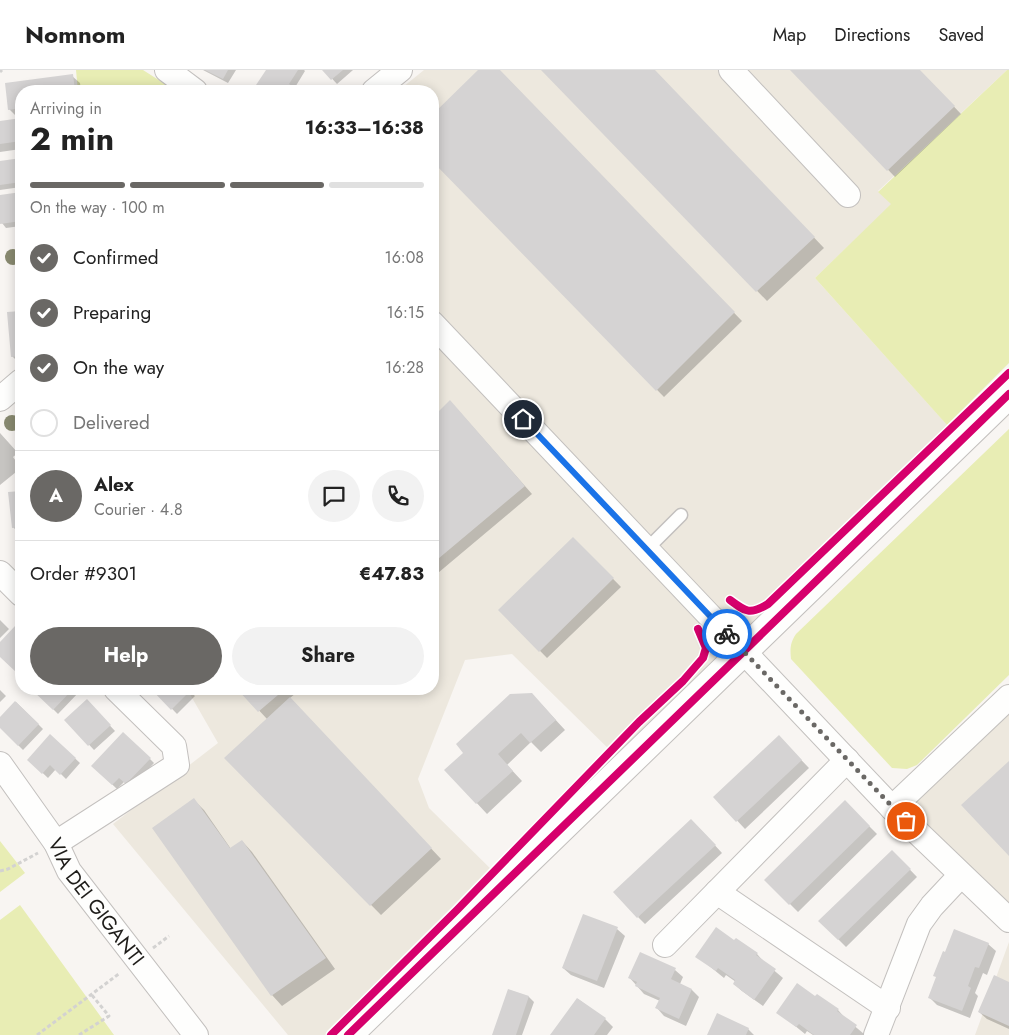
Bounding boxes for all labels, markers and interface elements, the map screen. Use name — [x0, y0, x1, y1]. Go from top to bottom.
text: Nomnom — [25, 17, 126, 52]
text: Map — [773, 22, 806, 48]
text: Directions — [834, 22, 910, 48]
text: Saved — [938, 22, 984, 48]
text: Arriving in — [30, 97, 102, 120]
text: 16:33–16:38 — [305, 114, 424, 141]
text: 2 min — [30, 116, 114, 162]
text: On the way · 100 m — [30, 196, 165, 219]
icon: check — [30, 244, 58, 272]
text: Confirmed — [73, 244, 159, 271]
text: 16:08 — [384, 246, 424, 269]
icon: check — [30, 299, 58, 327]
text: Preparing — [73, 299, 151, 326]
text: 16:15 — [387, 301, 424, 324]
icon: check — [30, 354, 58, 382]
text: On the way — [73, 354, 164, 381]
text: 16:28 — [385, 356, 424, 379]
pin — [502, 398, 544, 440]
icon: home — [509, 405, 537, 433]
text: Delivered — [73, 409, 150, 436]
button: chat — [308, 470, 360, 522]
button: phone — [372, 470, 424, 522]
text: Alex — [94, 471, 134, 498]
text: A — [49, 482, 63, 509]
text: Courier · 4.8 — [94, 498, 183, 521]
text: Order #9301 — [30, 560, 137, 587]
text: €47.83 — [359, 560, 424, 587]
courier — [702, 609, 752, 659]
icon: bike — [713, 620, 741, 648]
button: Help — [30, 627, 222, 685]
button: Share — [232, 627, 424, 685]
pin — [885, 800, 927, 842]
icon: bag — [892, 807, 920, 835]
street label: VIA DEI GIGANTI — [41, 833, 151, 972]

